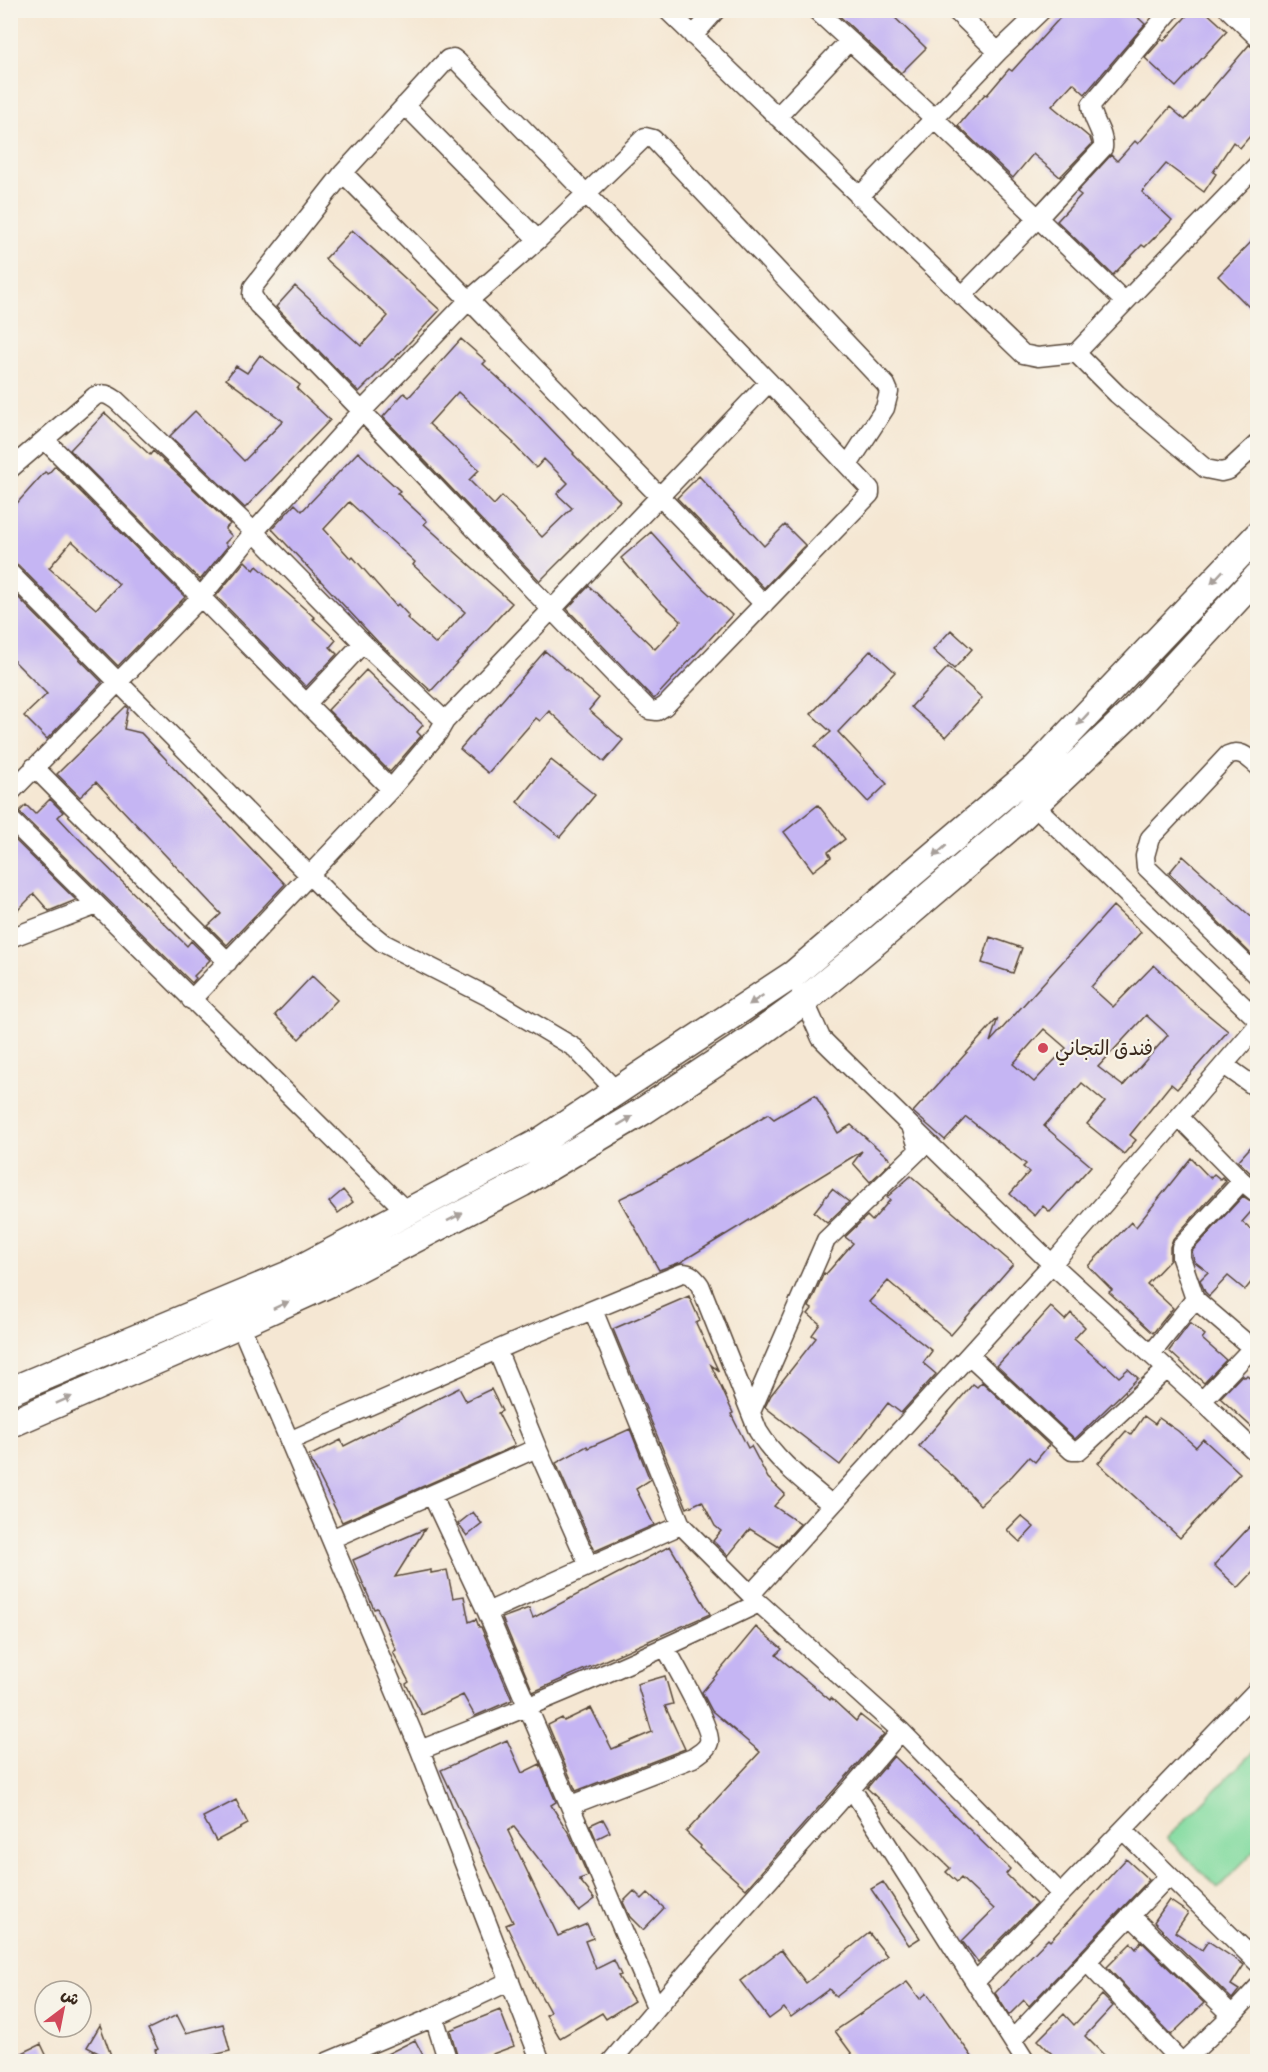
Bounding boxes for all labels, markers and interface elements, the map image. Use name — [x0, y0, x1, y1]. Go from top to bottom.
one-way arrow — [1211, 570, 1225, 584]
one-way arrow — [1077, 711, 1091, 725]
one-way arrow — [933, 844, 948, 857]
one-way arrow — [748, 994, 764, 1005]
place label: فندق التجاني — [1055, 1036, 1153, 1066]
marker: فندق التجاني — [1036, 1041, 1050, 1055]
one-way arrow — [617, 1116, 633, 1127]
one-way arrow — [447, 1213, 464, 1222]
one-way arrow — [273, 1300, 291, 1310]
one-way arrow — [55, 1395, 73, 1404]
north arrow — [33, 1979, 93, 2039]
text: ش — [58, 1984, 83, 2010]

